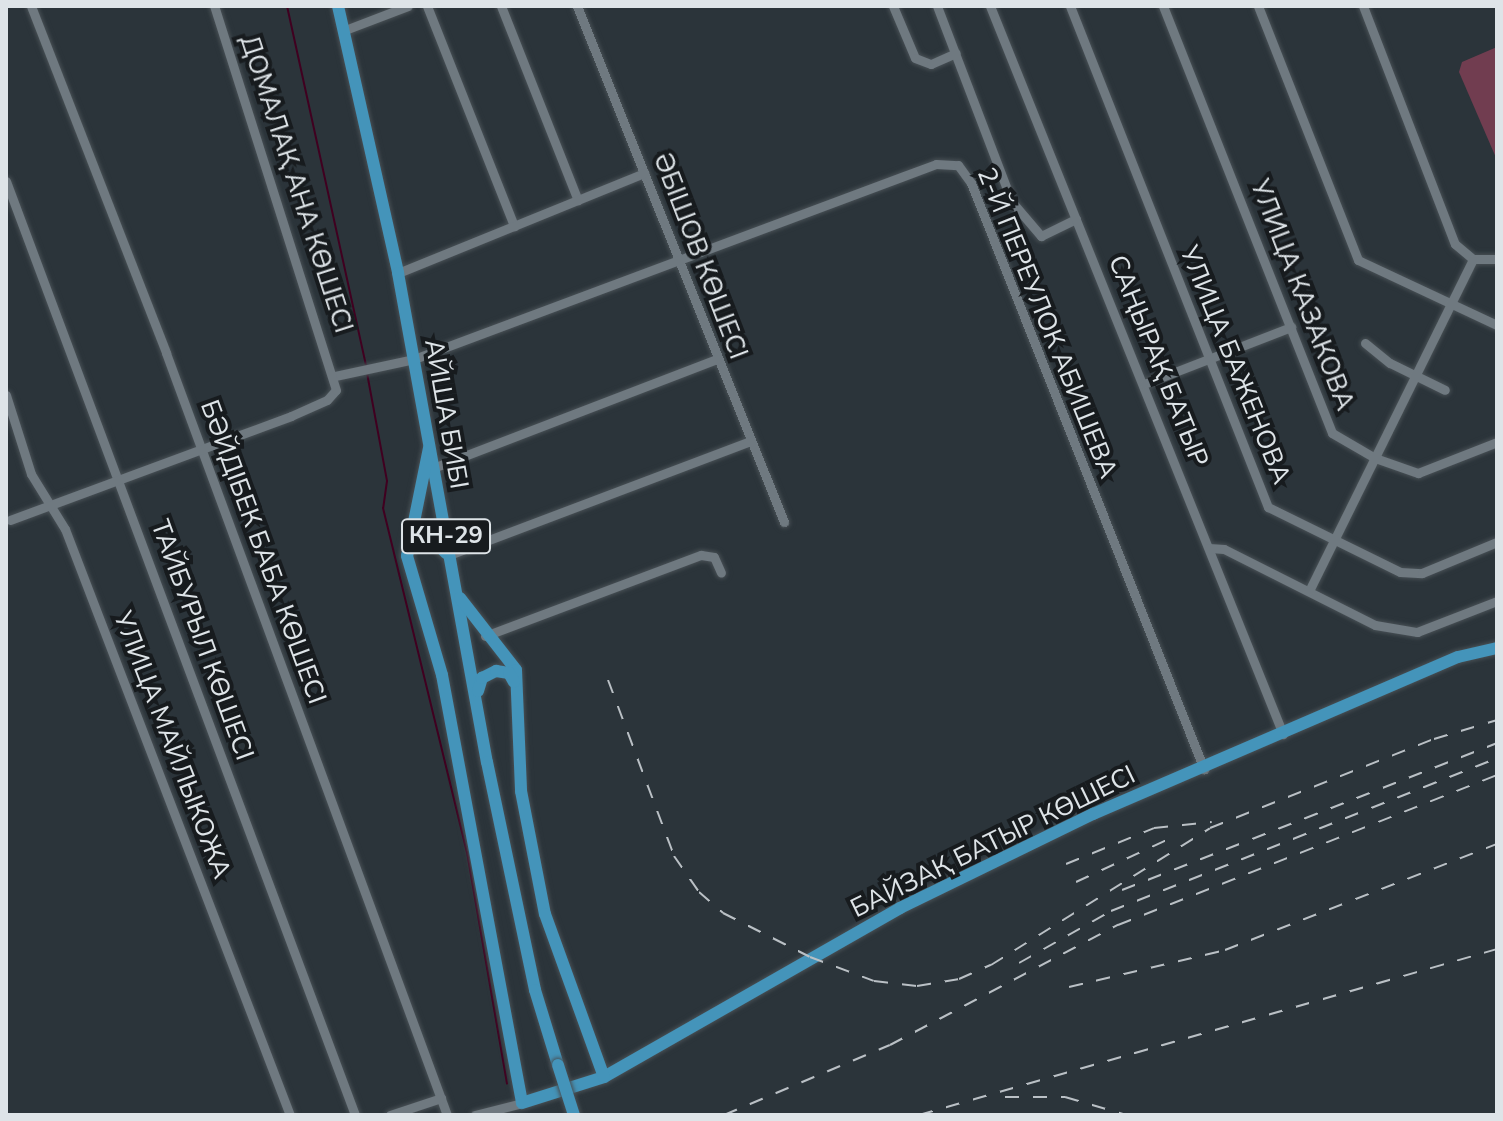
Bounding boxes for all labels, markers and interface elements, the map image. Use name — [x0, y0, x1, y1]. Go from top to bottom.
street label: ДОМАЛАҚ АНА КӨШЕСІ — [233, 31, 359, 337]
street label: ӘБІШОВ КӨШЕСІ — [646, 148, 754, 364]
street label: 2-Й ПЕРЕУЛОК АБИШЕВА — [970, 163, 1124, 483]
street label: УЛИЦА КАЗАКОВА — [1244, 175, 1360, 415]
street label: УЛИЦА БАЖЕНОВА — [1173, 241, 1297, 489]
street label: САҢЫРАҚ БАТЫР — [1101, 251, 1215, 471]
street label: АЙША БИБІ — [417, 337, 475, 491]
street label: БӘЙДІБЕК БАБА КӨШЕСІ — [193, 396, 333, 708]
street label: ТАЙБУРЫЛ КӨШЕСІ — [144, 516, 260, 764]
road number: КН-29 — [400, 516, 492, 556]
street label: УЛИЦА МАЙЛЫКОЖА — [107, 607, 237, 883]
street label: БАЙЗАҚ БАТЫР КӨШЕСІ — [846, 759, 1140, 925]

